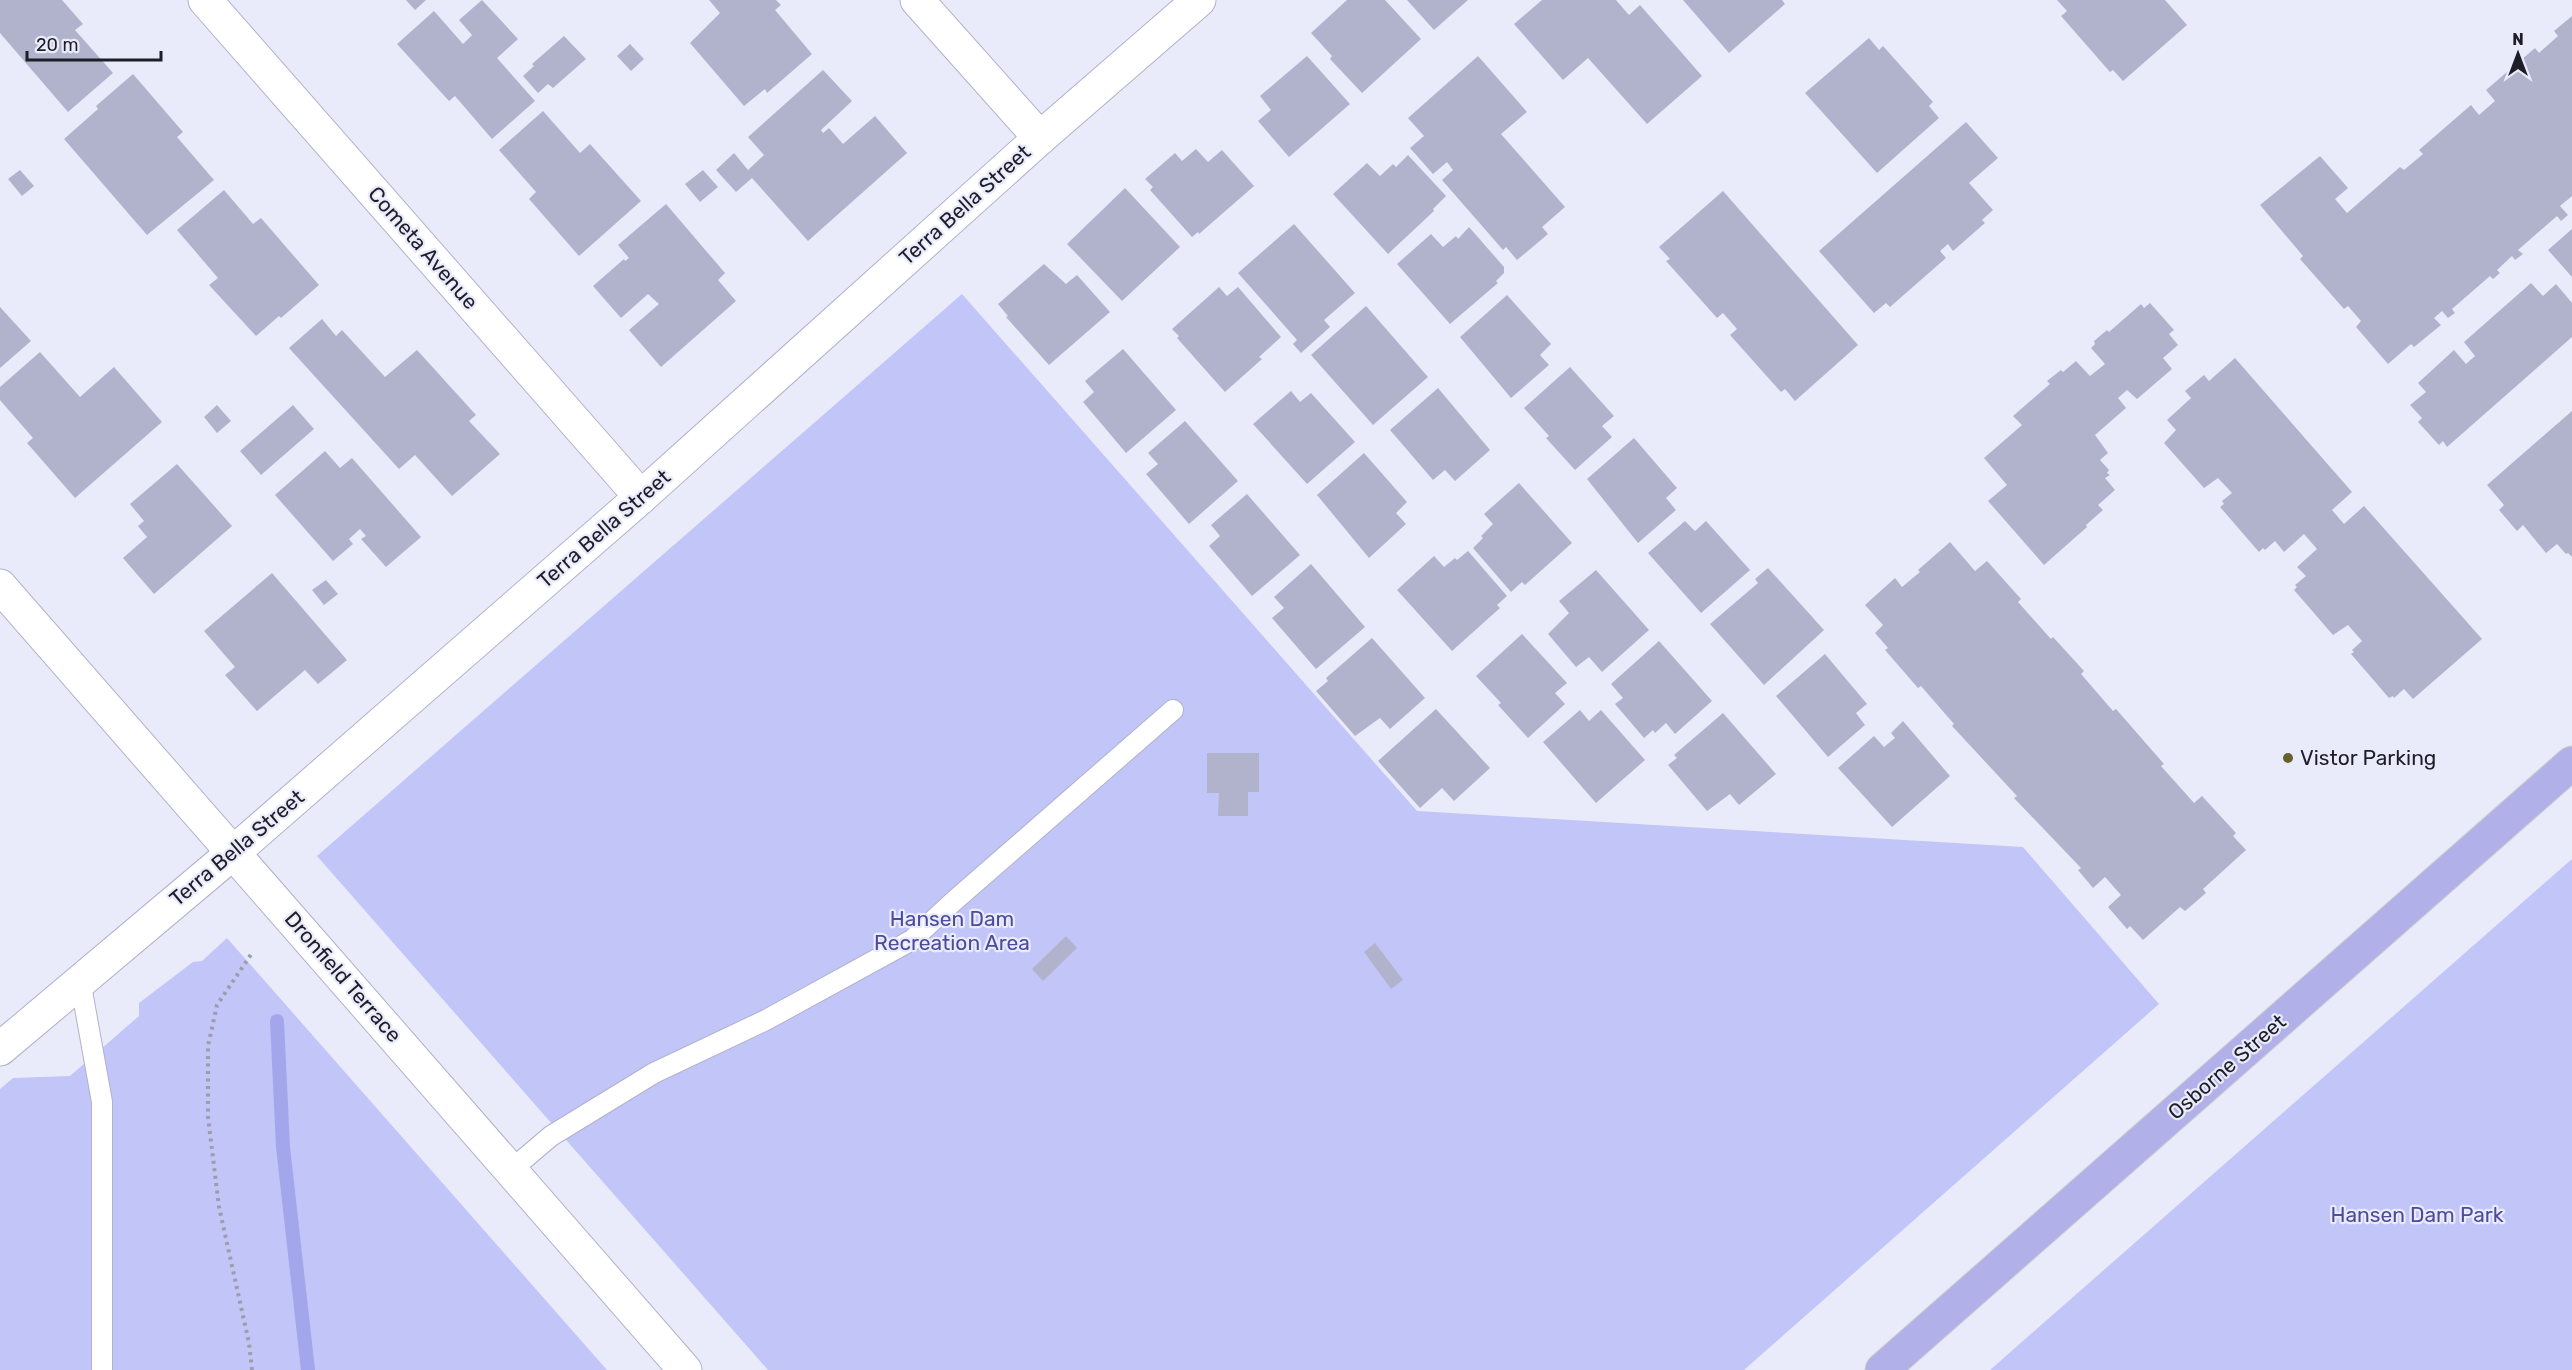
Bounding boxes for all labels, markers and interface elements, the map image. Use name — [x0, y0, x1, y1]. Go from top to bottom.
scale bar — [27, 24, 160, 62]
north arrow — [2488, 24, 2548, 84]
text: N — [2512, 30, 2524, 49]
text: 20 m — [36, 34, 78, 56]
street label: Terra Bella Street — [894, 139, 1035, 270]
street label: Cometa Avenue — [363, 181, 483, 314]
street label: Terra Bella Street — [532, 464, 675, 593]
place label: Vistor Parking — [2300, 745, 2436, 770]
marker: Vistor Parking — [2281, 751, 2295, 765]
street label: Terra Bella Street — [164, 784, 309, 911]
street label: Dronfield Terrace — [280, 906, 407, 1047]
park label: Hansen Dam Recreation Area — [874, 906, 1030, 955]
street label: Osborne Street — [2163, 1009, 2291, 1125]
park label: Hansen Dam Park — [2330, 1202, 2504, 1227]

